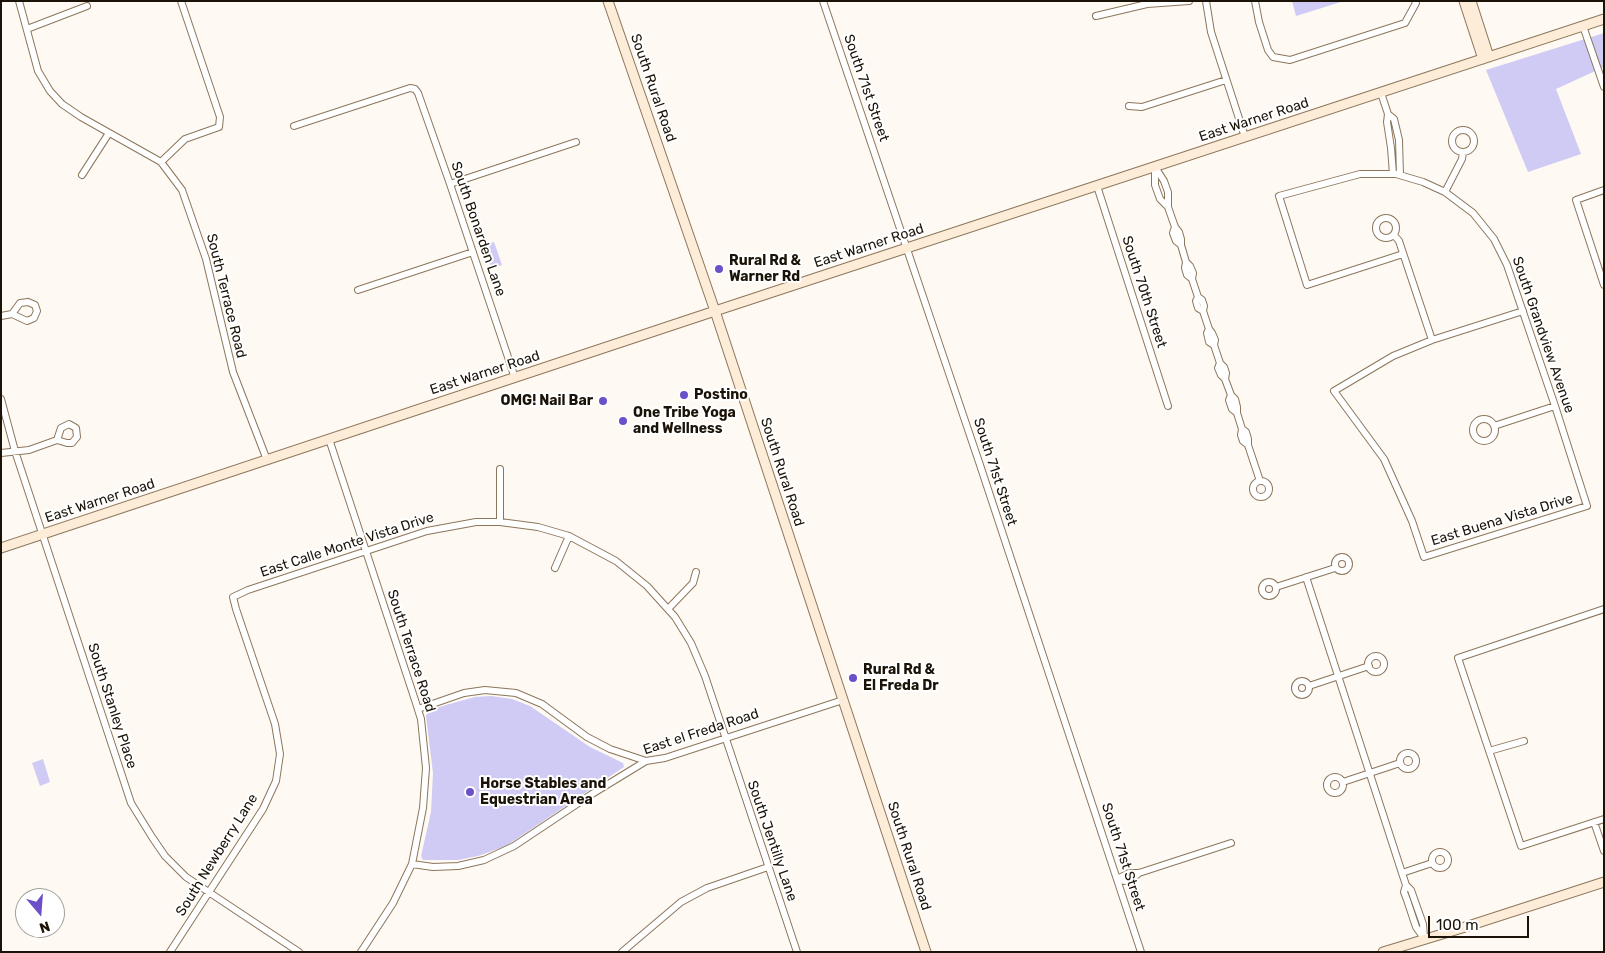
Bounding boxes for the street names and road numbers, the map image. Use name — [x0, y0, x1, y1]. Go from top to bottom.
street label: South Rural Road — [627, 32, 679, 144]
street label: South 71st Street — [840, 32, 892, 144]
street label: East Warner Road — [1197, 94, 1311, 146]
street label: South Bonarden Lane — [447, 159, 509, 299]
street label: East Warner Road — [812, 220, 926, 272]
street label: South Terrace Road — [202, 232, 250, 360]
street label: South 70th Street — [1118, 234, 1170, 350]
street label: South Grandview Avenue — [1508, 255, 1578, 415]
street label: East Warner Road — [428, 347, 542, 399]
street label: South Rural Road — [757, 416, 807, 528]
street label: South 71st Street — [970, 416, 1020, 528]
street label: East Warner Road — [43, 475, 157, 527]
street label: East Buena Vista Drive — [1429, 490, 1575, 550]
street label: East Calle Monte Vista Drive — [258, 509, 436, 581]
street label: South Terrace Road — [383, 588, 439, 714]
street label: South Stanley Place — [84, 641, 140, 771]
street label: East el Freda Road — [641, 705, 761, 759]
street label: South Jentilly Lane — [743, 778, 801, 904]
street label: South Newberry Lane — [172, 791, 262, 919]
street label: South Rural Road — [884, 800, 934, 912]
street label: South 71st Street — [1098, 801, 1148, 913]

